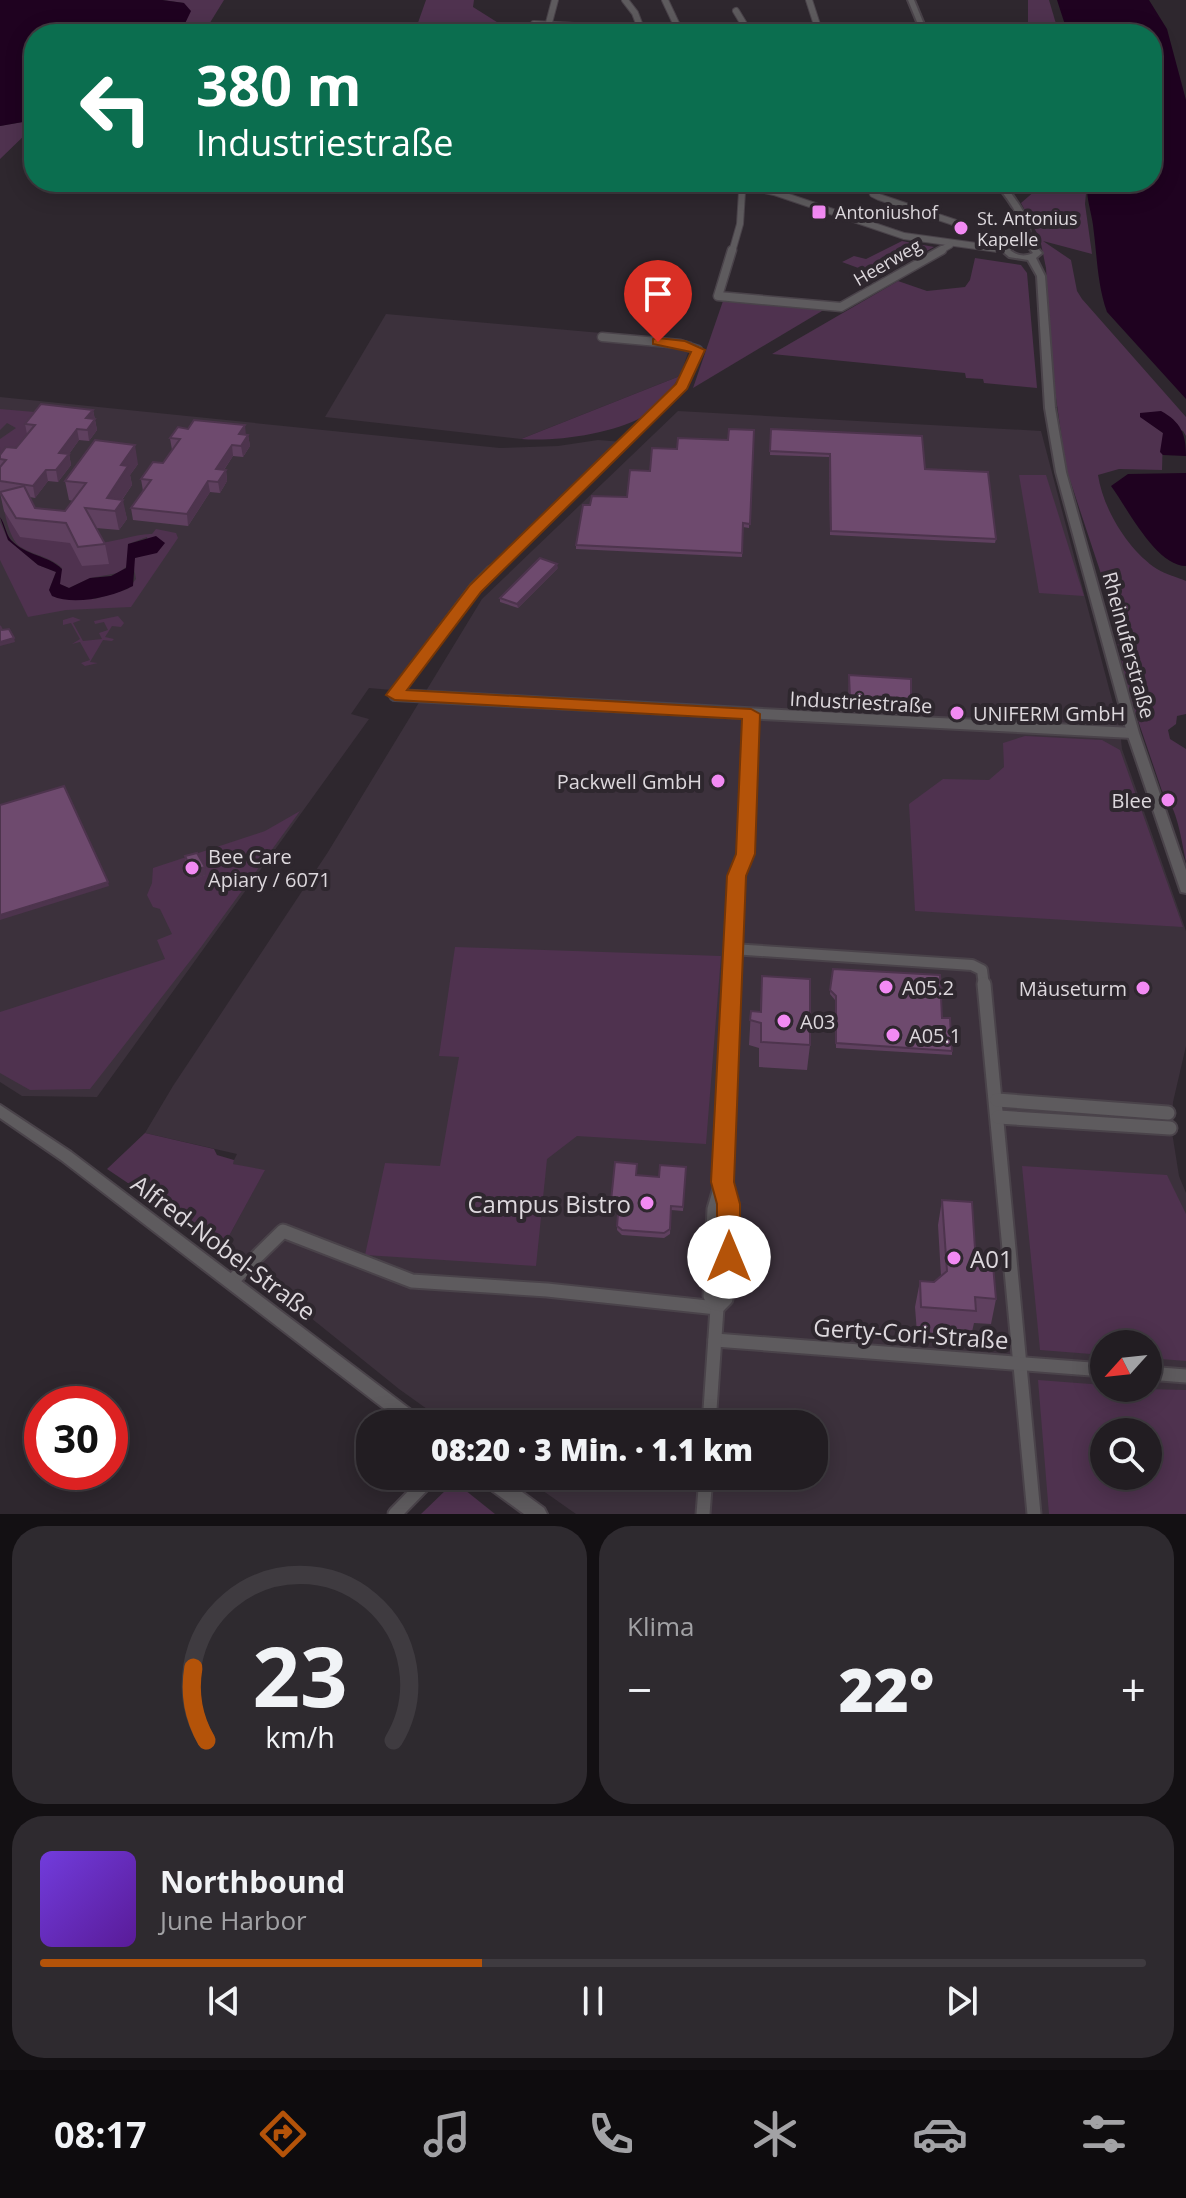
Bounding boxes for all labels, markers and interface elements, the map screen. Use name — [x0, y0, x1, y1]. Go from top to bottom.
text: 380 m — [196, 46, 362, 122]
icon: left — [64, 56, 168, 160]
text: Industriestraße — [196, 118, 454, 167]
place label: Antoniushof — [835, 200, 939, 224]
marker: Antoniushof — [810, 203, 828, 221]
place label: St. Antonius Kapelle — [977, 206, 1078, 251]
marker: St. Antonius Kapelle — [952, 219, 970, 237]
street label: Heerweg — [849, 233, 926, 291]
pin — [624, 260, 692, 342]
icon: arrive — [636, 272, 680, 316]
street label: Rheinuferstraße — [1096, 568, 1162, 722]
street label: Industriestraße — [789, 685, 933, 719]
place label: UNIFERM GmbH — [973, 700, 1125, 727]
marker: UNIFERM GmbH — [948, 704, 966, 722]
place label: Packwell GmbH — [557, 768, 702, 795]
marker: Packwell GmbH — [709, 772, 727, 790]
place label: Blee — [1112, 787, 1152, 814]
marker: Blee — [1159, 791, 1177, 809]
place label: Bee Care Apiary / 6071 — [208, 843, 331, 893]
marker: Bee Care Apiary / 6071 — [183, 859, 201, 877]
place label: A05.2 — [902, 974, 954, 1001]
place label: Mäuseturm — [1019, 975, 1127, 1002]
marker: A05.2 — [877, 978, 895, 996]
marker: Mäuseturm — [1134, 979, 1152, 997]
place label: A03 — [800, 1008, 836, 1035]
marker: A03 — [775, 1012, 793, 1030]
place label: A05.1 — [909, 1022, 961, 1049]
marker: A05.1 — [884, 1026, 902, 1044]
street label: Alfred-Nobel-Straße — [125, 1167, 323, 1327]
place label: Campus Bistro — [467, 1187, 631, 1220]
marker: Campus Bistro — [638, 1194, 656, 1212]
position arrow — [687, 1215, 771, 1299]
place label: A01 — [970, 1242, 1013, 1275]
marker: A01 — [945, 1249, 963, 1267]
street label: Gerty-Cori-Straße — [812, 1310, 1010, 1356]
north arrow — [1090, 1330, 1162, 1402]
map controls — [1090, 1330, 1162, 1490]
speed limit sign: 30 — [24, 1386, 128, 1490]
button: search — [1090, 1418, 1162, 1490]
text: 08:20 · 3 Min. · 1.1 km — [431, 1429, 753, 1470]
text: Klima — [627, 1608, 695, 1644]
text: 23 — [252, 1618, 347, 1731]
text: 22° — [839, 1648, 934, 1730]
text: − — [627, 1659, 652, 1719]
text: + — [1121, 1659, 1146, 1719]
text: km/h — [265, 1717, 334, 1756]
text: Northbound — [160, 1861, 345, 1902]
text: June Harbor — [160, 1902, 307, 1938]
icon: previous — [202, 1979, 246, 2023]
icon: pause — [571, 1979, 615, 2023]
icon: next — [940, 1979, 984, 2023]
icon: directions — [255, 2106, 311, 2162]
icon: music — [419, 2106, 475, 2162]
icon: phone — [583, 2106, 639, 2162]
icon: climate — [747, 2106, 803, 2162]
icon: car — [912, 2106, 968, 2162]
icon: filters — [1076, 2106, 1132, 2162]
text: 08:17 — [54, 2110, 147, 2159]

